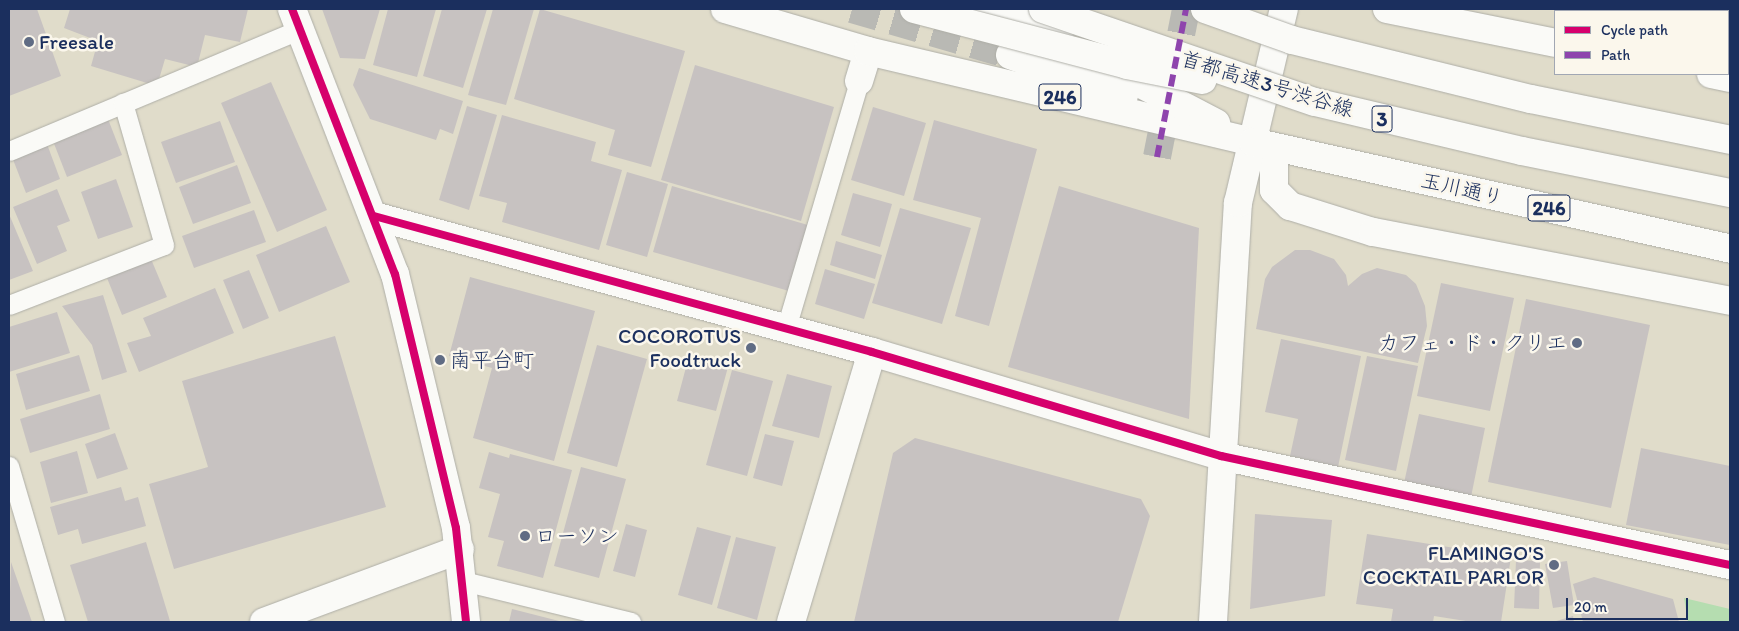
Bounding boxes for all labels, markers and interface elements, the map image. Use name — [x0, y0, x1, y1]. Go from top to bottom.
legend — [1554, 10, 1729, 75]
text: Cycle path — [1601, 21, 1668, 39]
place label: Freesale — [39, 29, 114, 55]
marker: Freesale — [23, 36, 35, 48]
street label: 首都高速3号渋谷線 — [1178, 46, 1356, 122]
text: Path — [1601, 46, 1630, 64]
road number: 246 — [1038, 80, 1082, 114]
road number: 3 — [1371, 102, 1393, 136]
street label: 玉川通り — [1418, 167, 1506, 211]
road number: 246 — [1526, 190, 1572, 226]
place label: COCOROTUS Foodtruck — [618, 323, 741, 373]
place label: カフェ・ド・クリエ — [1378, 330, 1567, 356]
marker: カフェ・ド・クリエ — [1571, 337, 1583, 349]
marker: COCOROTUS Foodtruck — [745, 342, 757, 354]
place label: 南平台町 — [450, 347, 534, 373]
marker: 南平台町 — [434, 354, 446, 366]
place label: ローソン — [535, 523, 619, 549]
marker: ローソン — [519, 530, 531, 542]
place label: FLAMINGO'S COCKTAIL PARLOR — [1364, 540, 1544, 590]
marker: FLAMINGO'S COCKTAIL PARLOR — [1548, 559, 1560, 571]
scale bar — [1569, 588, 1692, 620]
text: 20 m — [1574, 598, 1607, 616]

